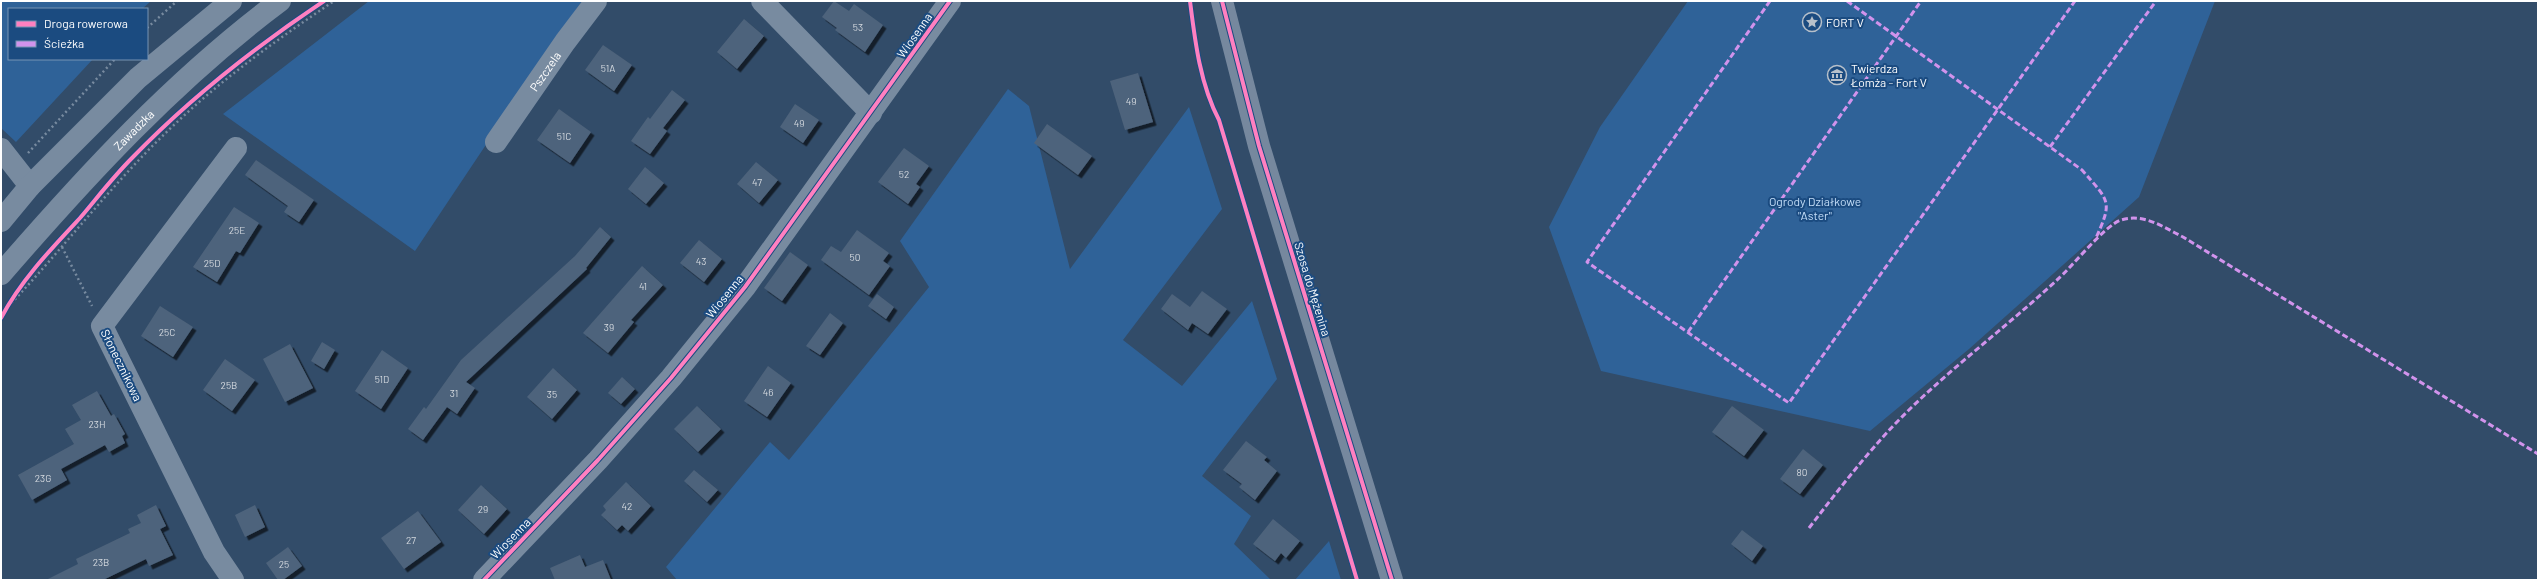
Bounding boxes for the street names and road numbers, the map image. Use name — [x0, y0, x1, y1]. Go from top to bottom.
street label: Wiosenna — [894, 10, 934, 60]
street label: Pszczela — [526, 49, 563, 94]
street label: Zawadzka — [110, 107, 157, 153]
street label: Szosa do Mężenina — [1292, 240, 1334, 338]
street label: Wiosenna — [702, 272, 746, 320]
street label: Słonecznikowa — [99, 327, 145, 403]
street label: Wiosenna — [487, 515, 533, 561]

